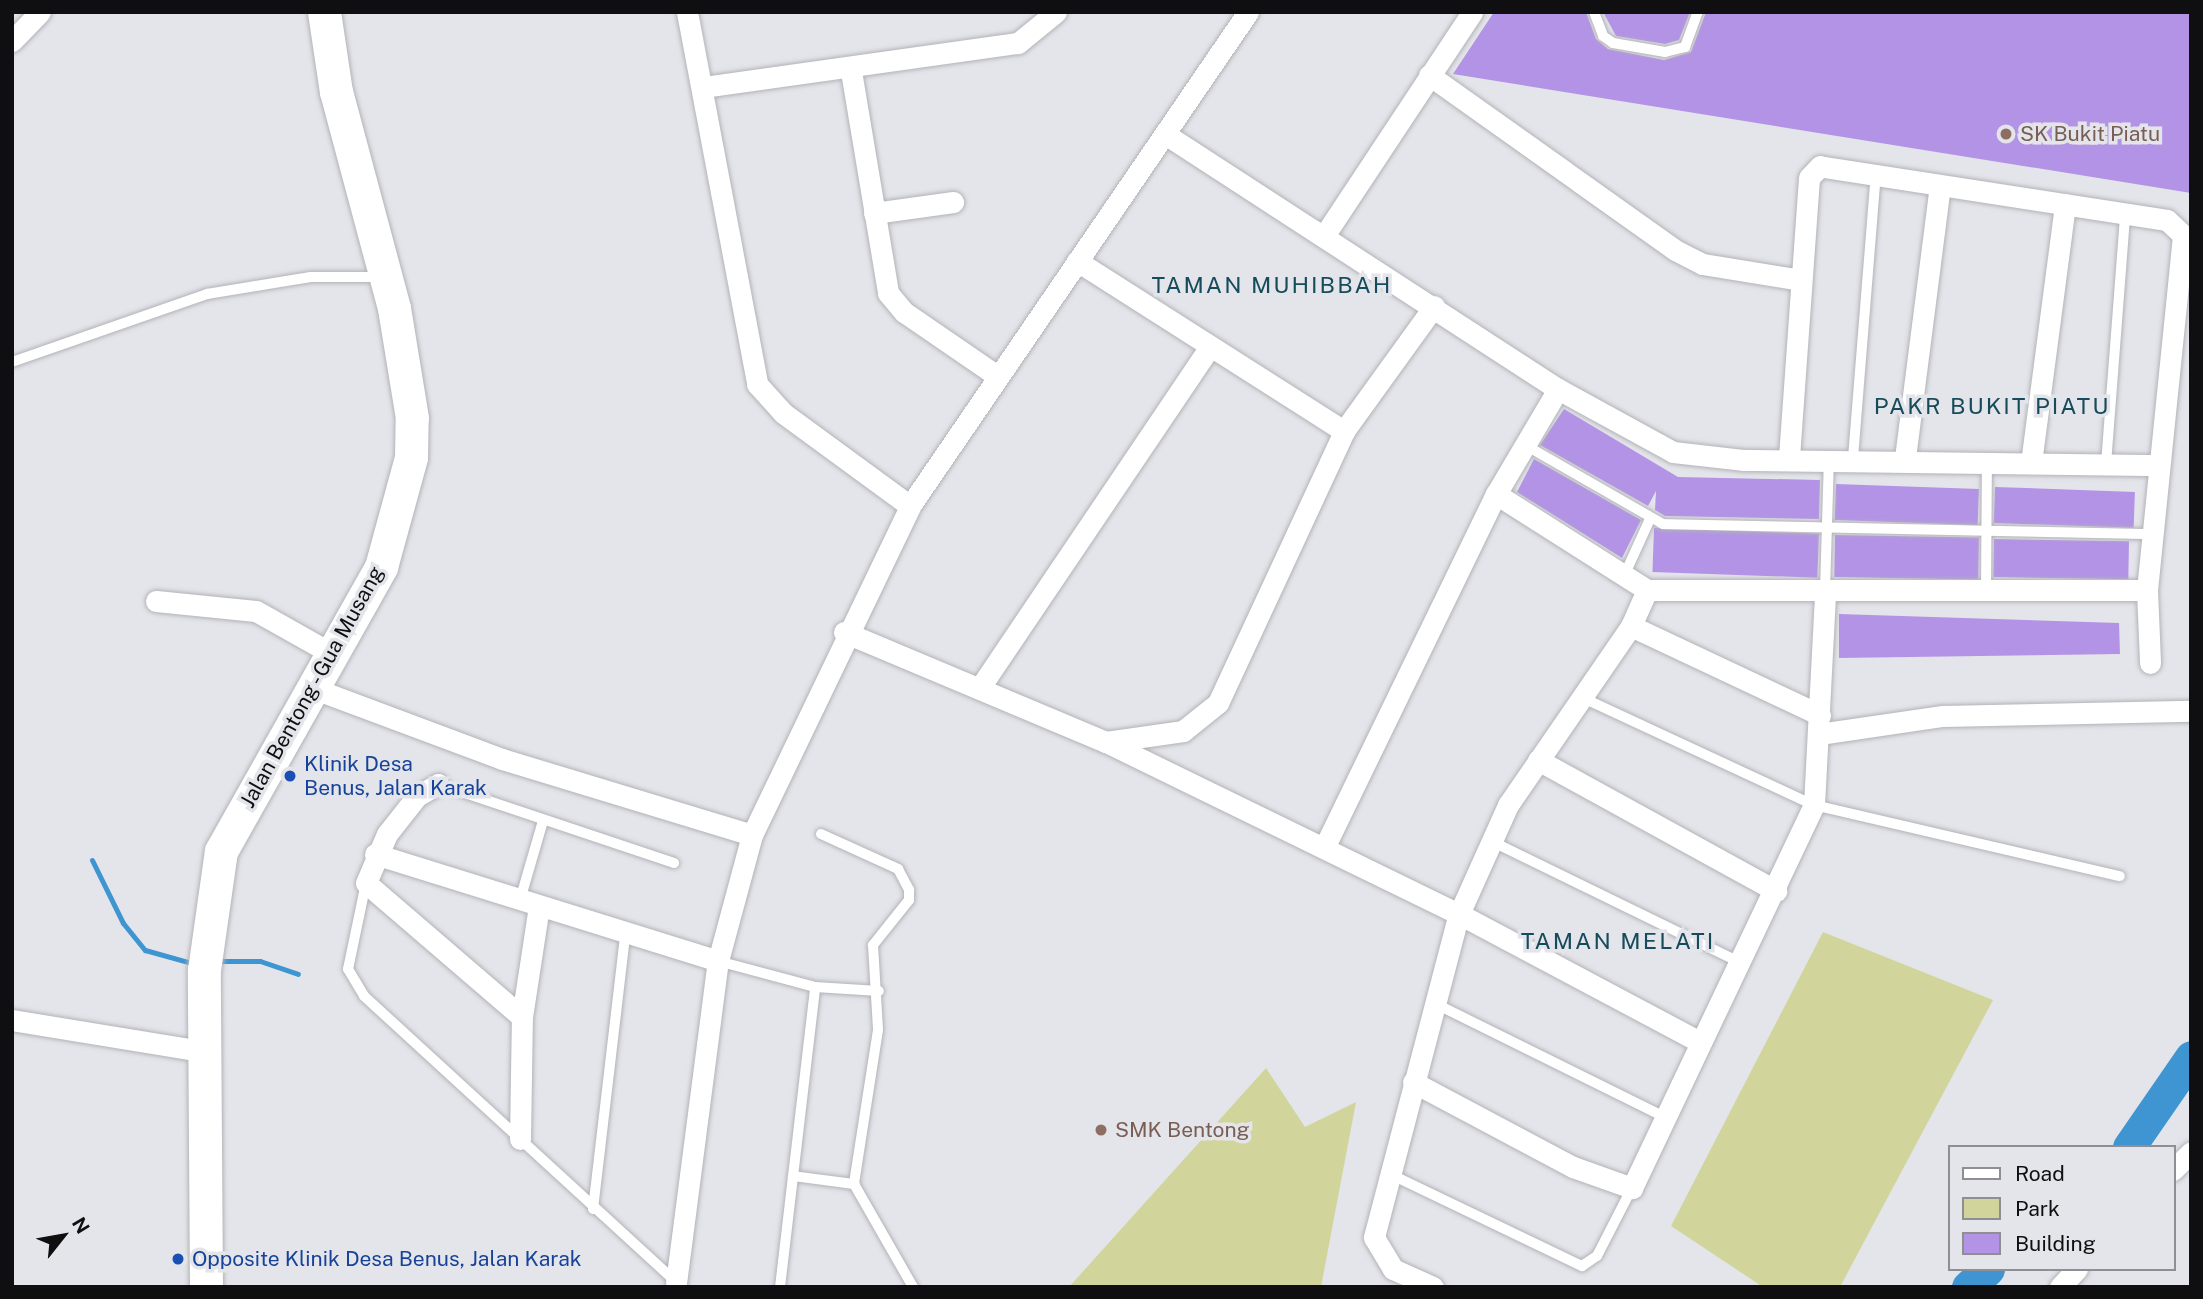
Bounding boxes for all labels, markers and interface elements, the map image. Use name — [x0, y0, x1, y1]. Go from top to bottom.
place label: SK Bukit Piatu — [2020, 121, 2160, 147]
marker: SK Bukit Piatu — [1998, 126, 2014, 142]
district label: TAMAN MUHIBBAH — [1153, 271, 1391, 299]
district label: PAKR BUKIT PIATU — [1876, 392, 2108, 420]
street label: Jalan Bentong - Gua Musang — [234, 559, 390, 815]
place label: Klinik Desa Benus, Jalan Karak — [304, 751, 487, 801]
marker: Klinik Desa Benus, Jalan Karak — [282, 768, 298, 784]
district label: TAMAN MELATI — [1522, 927, 1714, 955]
place label: SMK Bentong — [1115, 1117, 1250, 1143]
marker: SMK Bentong — [1093, 1122, 1109, 1138]
legend — [1948, 1145, 2175, 1271]
text: Road — [2015, 1161, 2065, 1186]
text: Park — [2015, 1196, 2060, 1221]
north arrow — [28, 1201, 98, 1271]
text: N — [68, 1213, 94, 1237]
text: Building — [2015, 1231, 2096, 1256]
place label: Opposite Klinik Desa Benus, Jalan Karak — [192, 1246, 582, 1272]
marker: Opposite Klinik Desa Benus, Jalan Karak — [170, 1251, 186, 1267]

